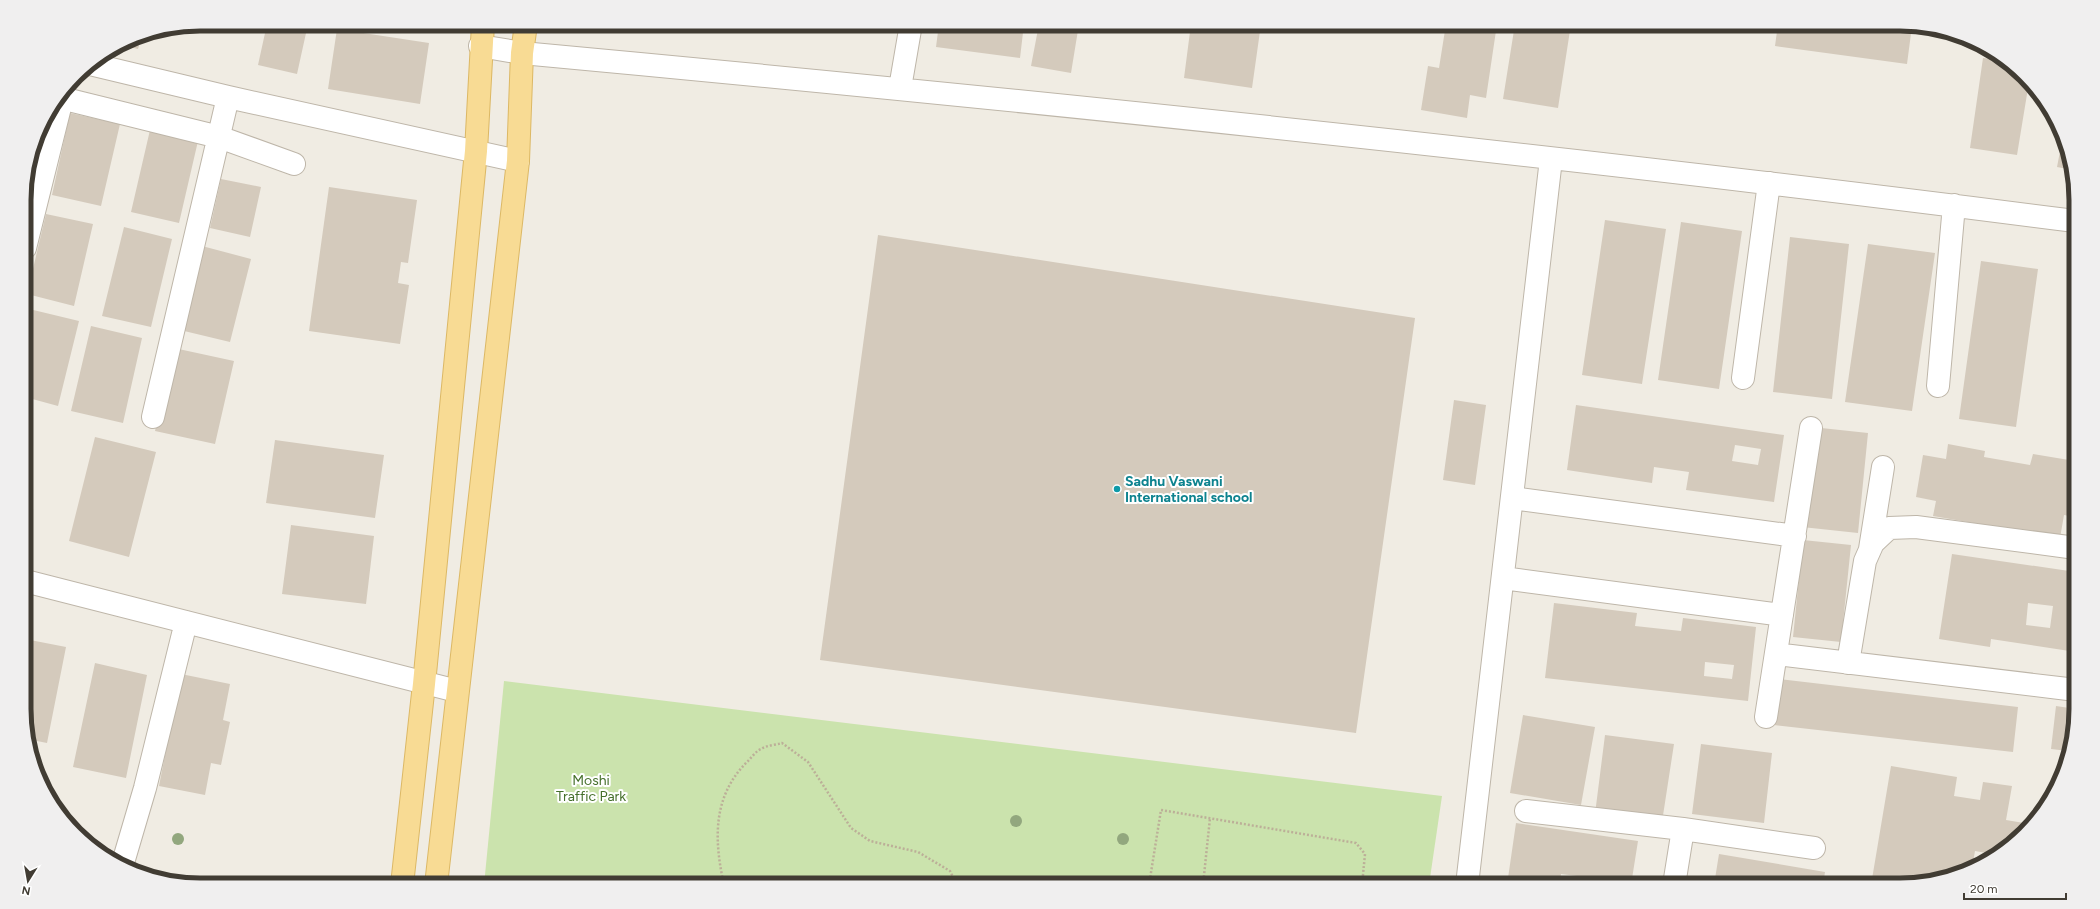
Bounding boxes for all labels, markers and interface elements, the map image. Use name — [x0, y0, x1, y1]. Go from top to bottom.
place label: Sadhu Vaswani International school — [1125, 473, 1252, 506]
marker: Sadhu Vaswani International school — [1112, 484, 1122, 494]
park label: Moshi Traffic Park — [556, 772, 626, 805]
north arrow — [8, 861, 48, 901]
scale bar — [1964, 875, 2066, 901]
text: 20 m — [1970, 882, 1998, 896]
text: N — [21, 883, 32, 898]

